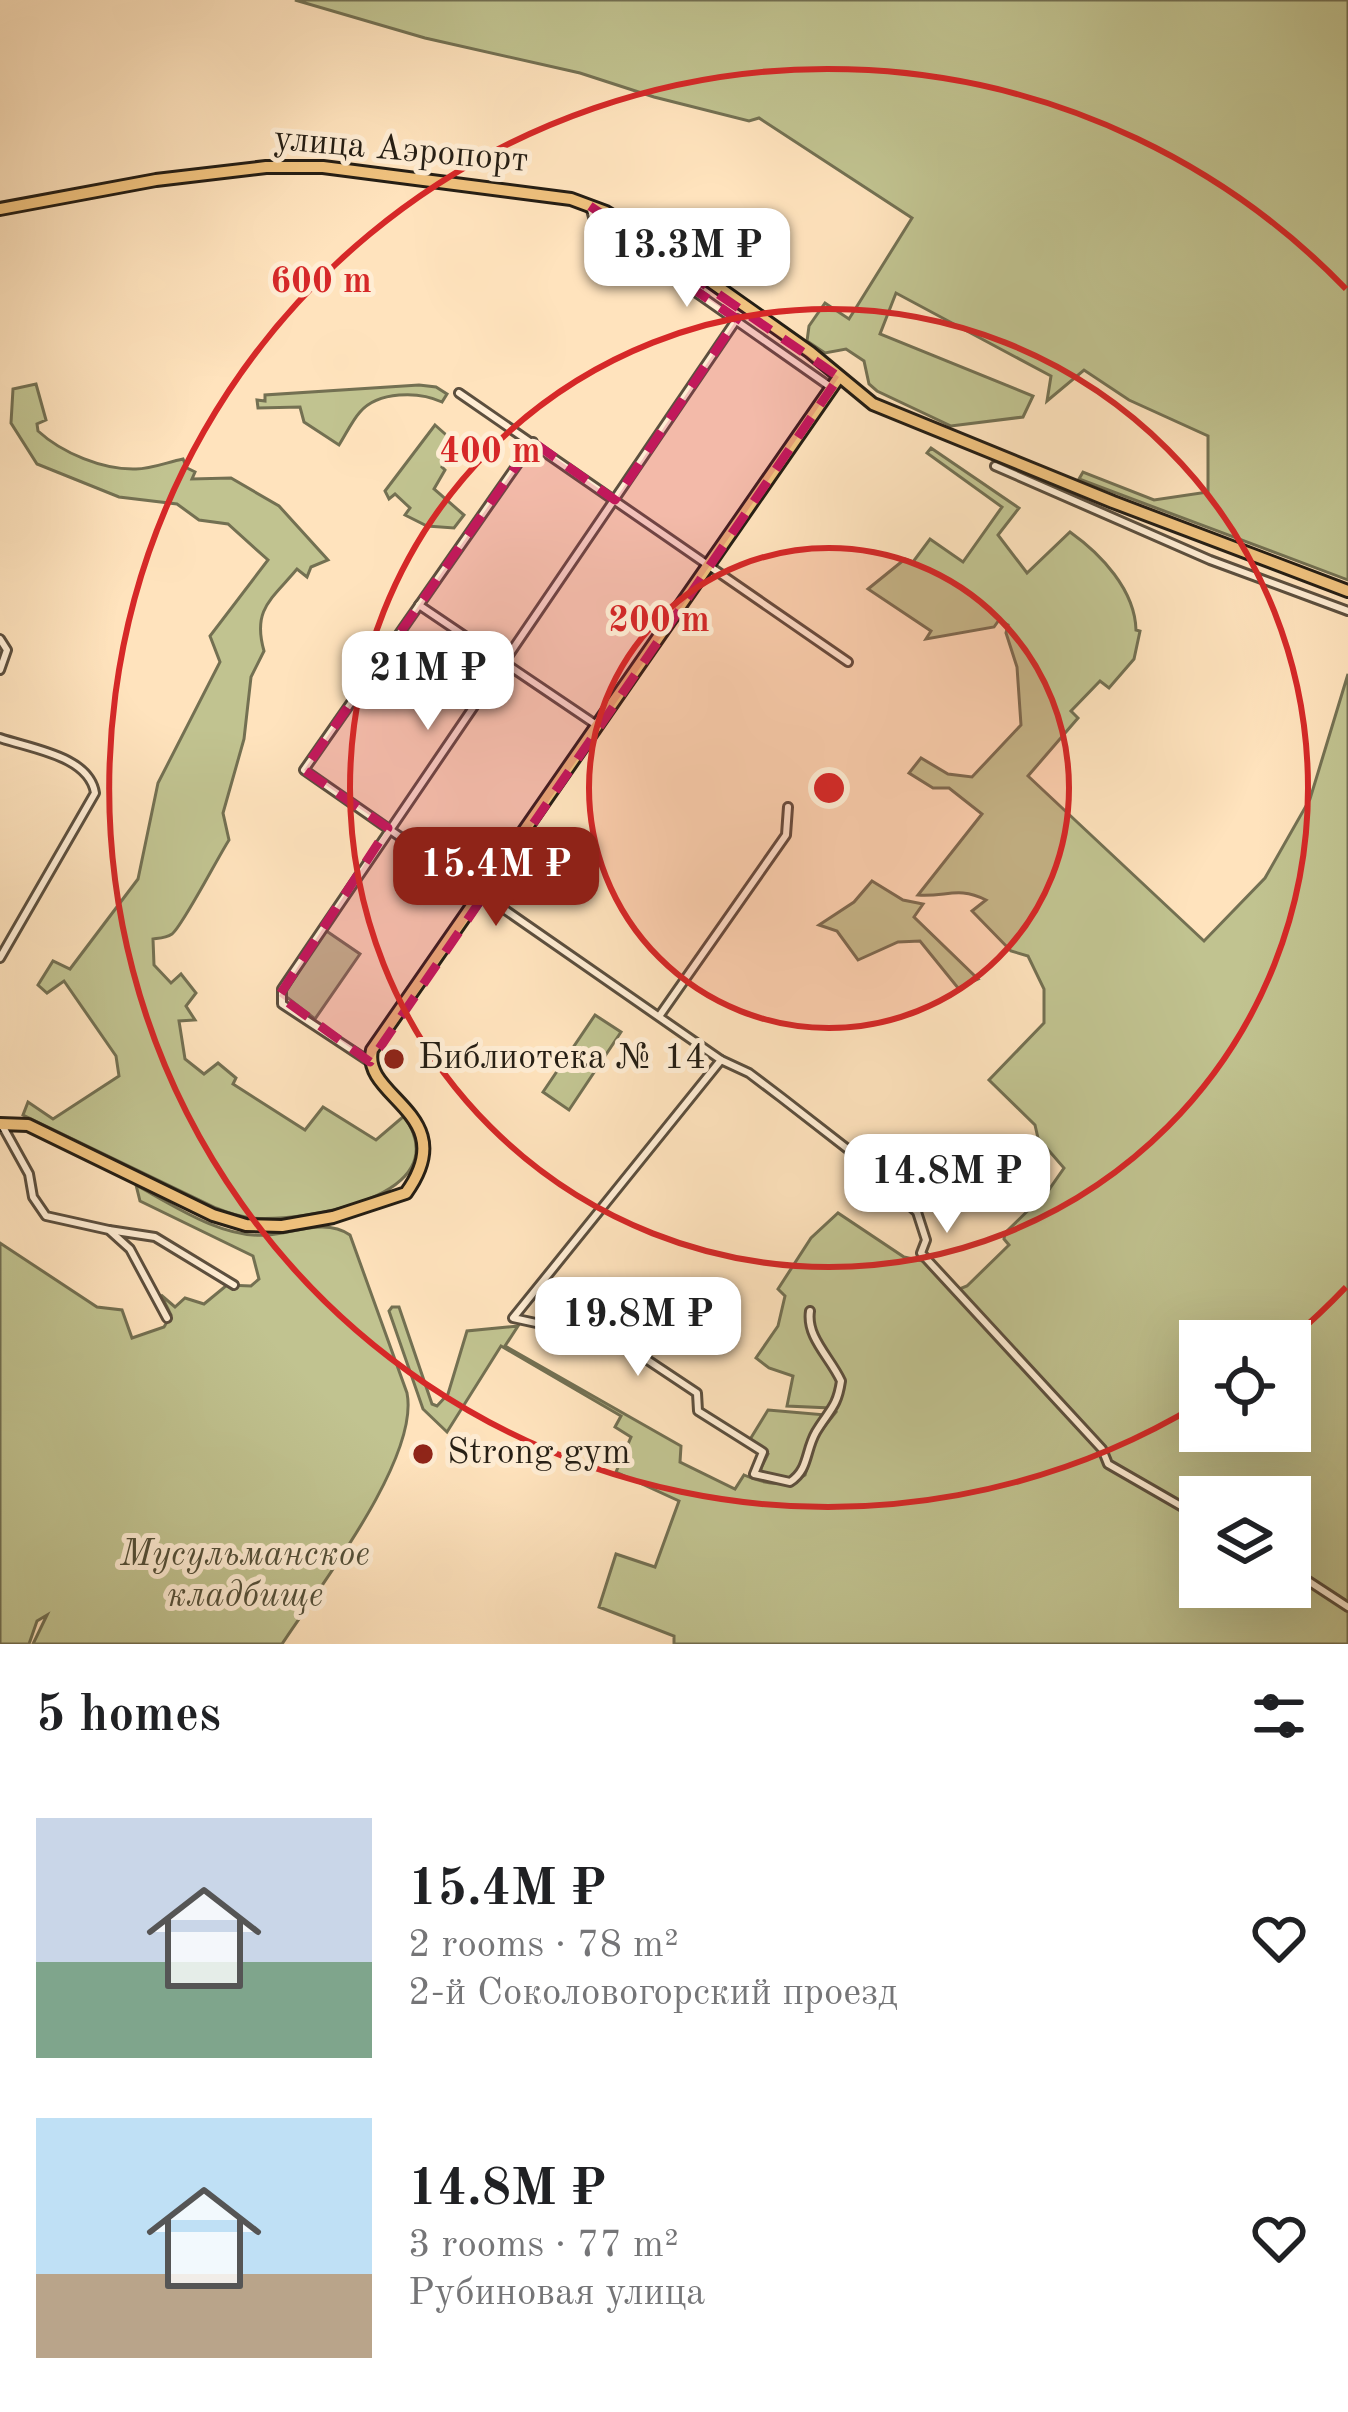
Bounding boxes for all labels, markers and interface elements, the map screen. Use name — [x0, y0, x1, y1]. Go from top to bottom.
street label: улица Аэропорт — [272, 122, 530, 180]
pin: 13.3M ₽ — [576, 208, 798, 310]
text: 13.3M ₽ — [611, 227, 763, 266]
text: 600 m — [270, 265, 372, 301]
text: 400 m — [439, 435, 541, 471]
text: 200 m — [608, 604, 710, 640]
pin: 21M ₽ — [344, 631, 512, 733]
text: 21M ₽ — [369, 650, 487, 689]
centre of rings — [808, 767, 850, 809]
pin: 15.4M ₽ — [385, 827, 607, 929]
text: 15.4M ₽ — [420, 846, 572, 885]
place label: Библиотека № 14 — [418, 1041, 706, 1077]
marker: Библиотека № 14 — [381, 1046, 407, 1072]
pin: 14.8M ₽ — [836, 1134, 1058, 1236]
text: 14.8M ₽ — [871, 1153, 1023, 1192]
pin: 19.8M ₽ — [527, 1277, 749, 1379]
text: 19.8M ₽ — [562, 1296, 714, 1335]
map controls — [1179, 1320, 1311, 1608]
button: locate — [1179, 1320, 1311, 1452]
place label: Strong gym — [447, 1436, 631, 1472]
marker: Strong gym — [410, 1441, 436, 1467]
button: layers — [1179, 1476, 1311, 1608]
park label: Мусульманское кладбище — [119, 1538, 370, 1615]
icon: filters — [1246, 1683, 1312, 1749]
text: 5 homes — [36, 1691, 221, 1742]
text: 15.4M ₽ — [408, 1865, 607, 1916]
icon: home — [132, 1866, 276, 2010]
icon: heart — [1246, 1905, 1312, 1971]
text: 2 rooms · 78 m² — [408, 1926, 679, 1965]
text: 2-й Соколовогорский проезд — [408, 1974, 897, 2013]
text: 14.8M ₽ — [408, 2165, 607, 2216]
icon: home — [132, 2166, 276, 2310]
icon: heart — [1246, 2205, 1312, 2271]
text: 3 rooms · 77 m² — [408, 2226, 679, 2265]
text: Рубиновая улица — [408, 2274, 705, 2313]

